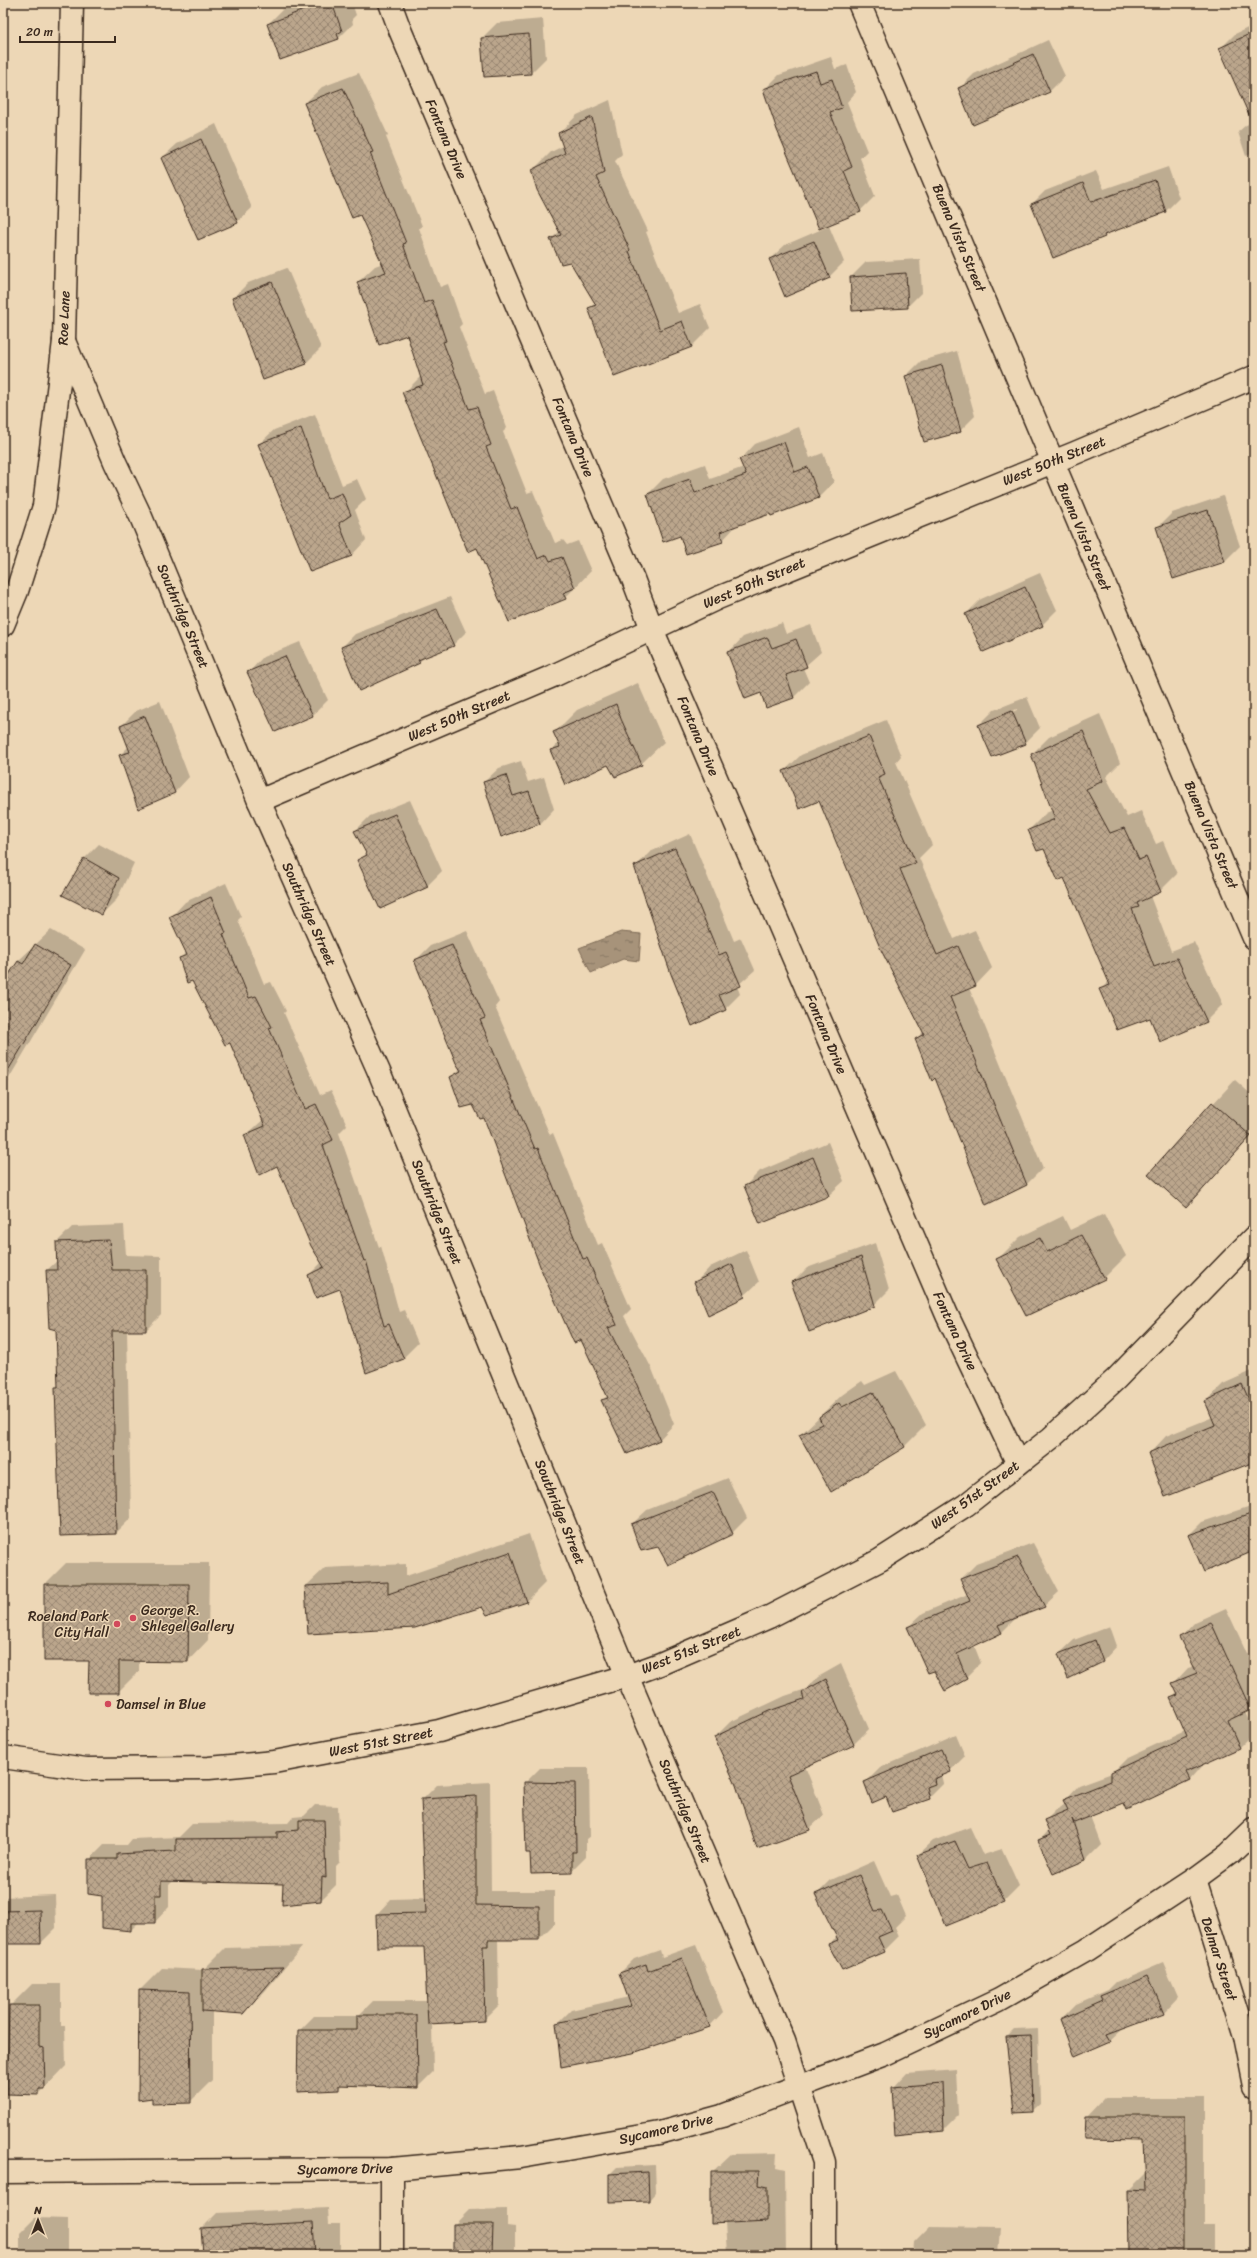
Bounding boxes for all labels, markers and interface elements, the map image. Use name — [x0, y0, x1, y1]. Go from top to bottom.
scale bar — [20, 18, 115, 44]
text: 20 m — [26, 21, 53, 43]
street label: Fontana Drive — [418, 95, 474, 183]
street label: Buena Vista Street — [925, 180, 994, 297]
street label: Roe Lane — [51, 290, 77, 346]
street label: Fontana Drive — [545, 393, 601, 481]
street label: West 50th Street — [999, 429, 1109, 493]
street label: Buena Vista Street — [1050, 479, 1119, 596]
street label: West 50th Street — [699, 550, 809, 616]
street label: Southridge Street — [150, 560, 216, 672]
street label: West 50th Street — [404, 683, 514, 749]
street label: Fontana Drive — [670, 692, 726, 780]
street label: Buena Vista Street — [1177, 777, 1246, 894]
street label: Southridge Street — [275, 858, 343, 970]
street label: Fontana Drive — [798, 990, 854, 1078]
street label: Southridge Street — [404, 1155, 470, 1269]
street label: Fontana Drive — [926, 1287, 984, 1375]
street label: West 51st Street — [925, 1454, 1025, 1536]
street label: Southridge Street — [527, 1455, 593, 1569]
place label: George R. Shlegel Gallery — [141, 1598, 235, 1639]
place label: Roeland Park City Hall — [28, 1604, 110, 1645]
marker: George R. Shlegel Gallery — [128, 1613, 138, 1623]
marker: Roeland Park City Hall — [112, 1619, 122, 1629]
street label: West 51st Street — [637, 1619, 745, 1681]
place label: Damsel in Blue — [116, 1692, 206, 1717]
marker: Damsel in Blue — [103, 1699, 113, 1709]
street label: West 51st Street — [327, 1720, 435, 1764]
street label: Southridge Street — [652, 1755, 718, 1867]
street label: Delmar Street — [1194, 1914, 1245, 2005]
street label: Sycamore Drive — [918, 1982, 1016, 2046]
street label: Sycamore Drive — [617, 2106, 715, 2152]
street label: Sycamore Drive — [297, 2156, 393, 2182]
north arrow — [18, 2200, 58, 2240]
text: N — [33, 2201, 42, 2220]

